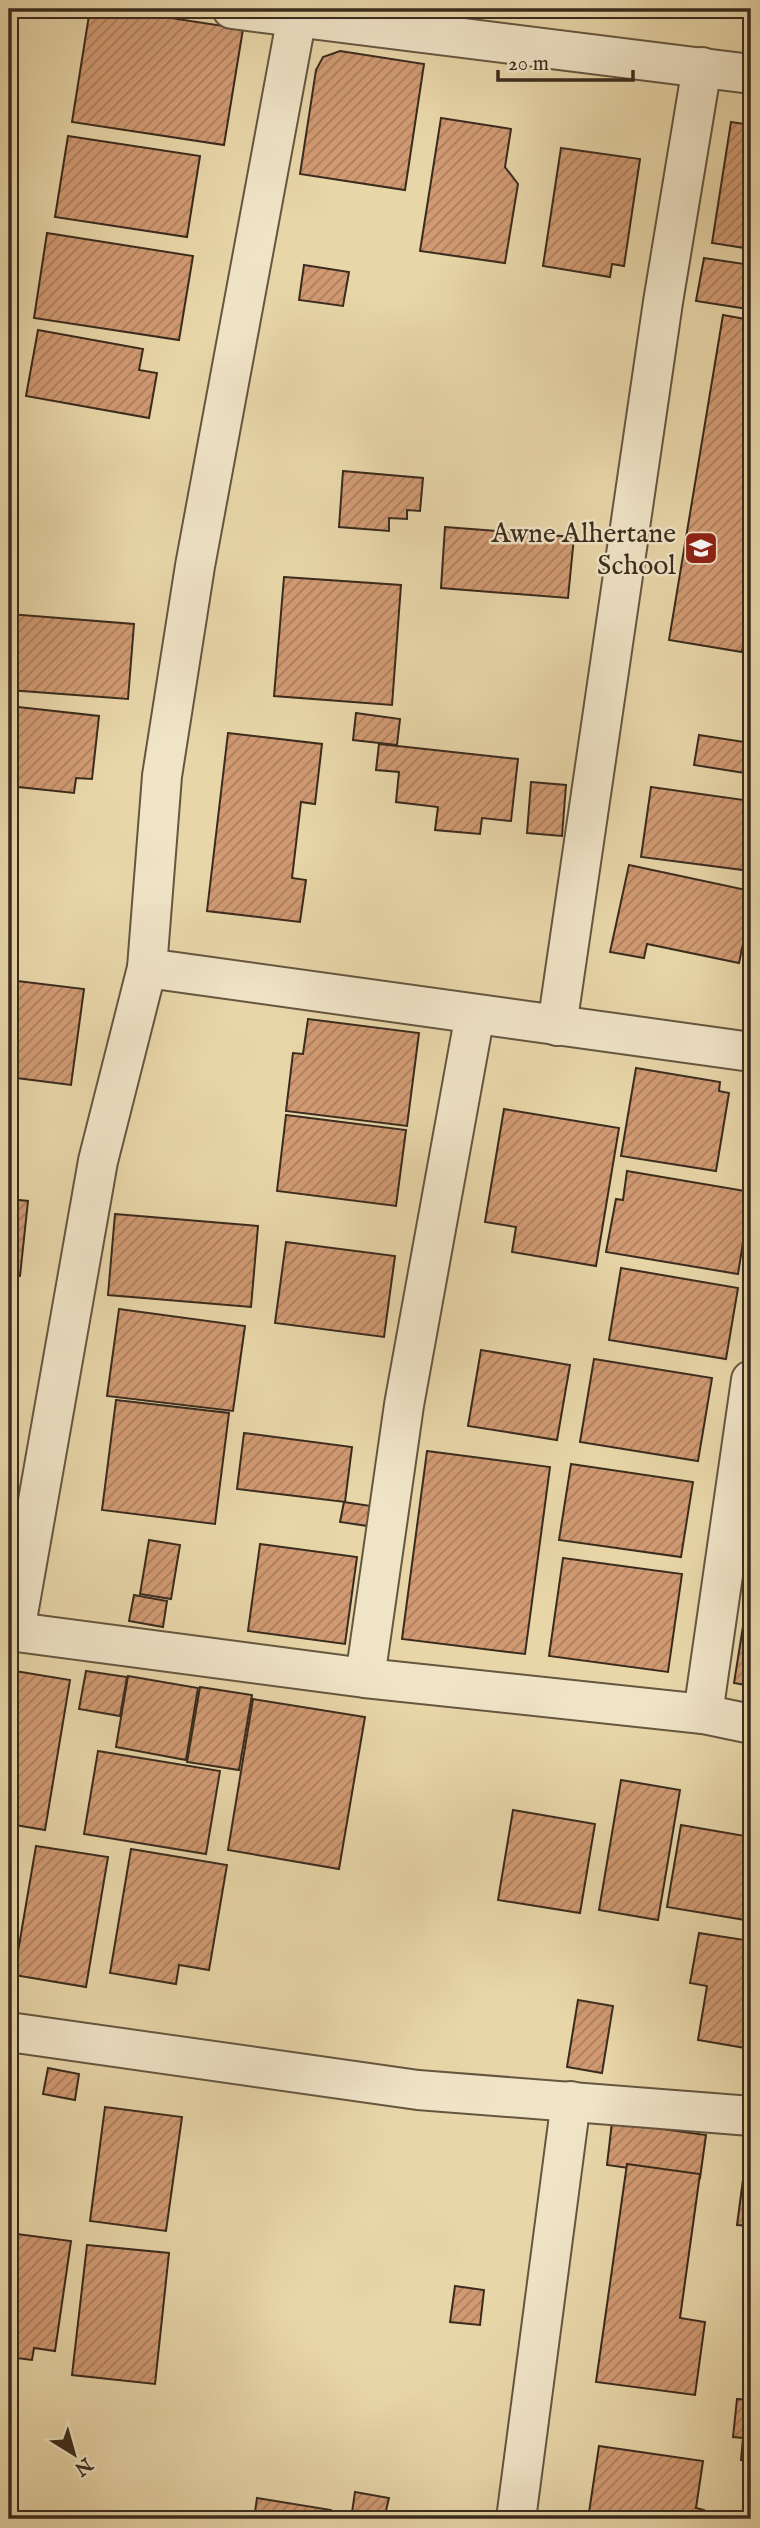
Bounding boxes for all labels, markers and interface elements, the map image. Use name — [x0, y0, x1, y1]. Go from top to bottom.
scale bar — [498, 38, 632, 82]
text: 20 m — [508, 51, 549, 78]
place label: Awne Alhertane School — [490, 517, 676, 584]
school or university icon: Awne Alhertane School — [682, 529, 720, 567]
north arrow — [38, 2420, 108, 2490]
text: N — [69, 2451, 98, 2481]

